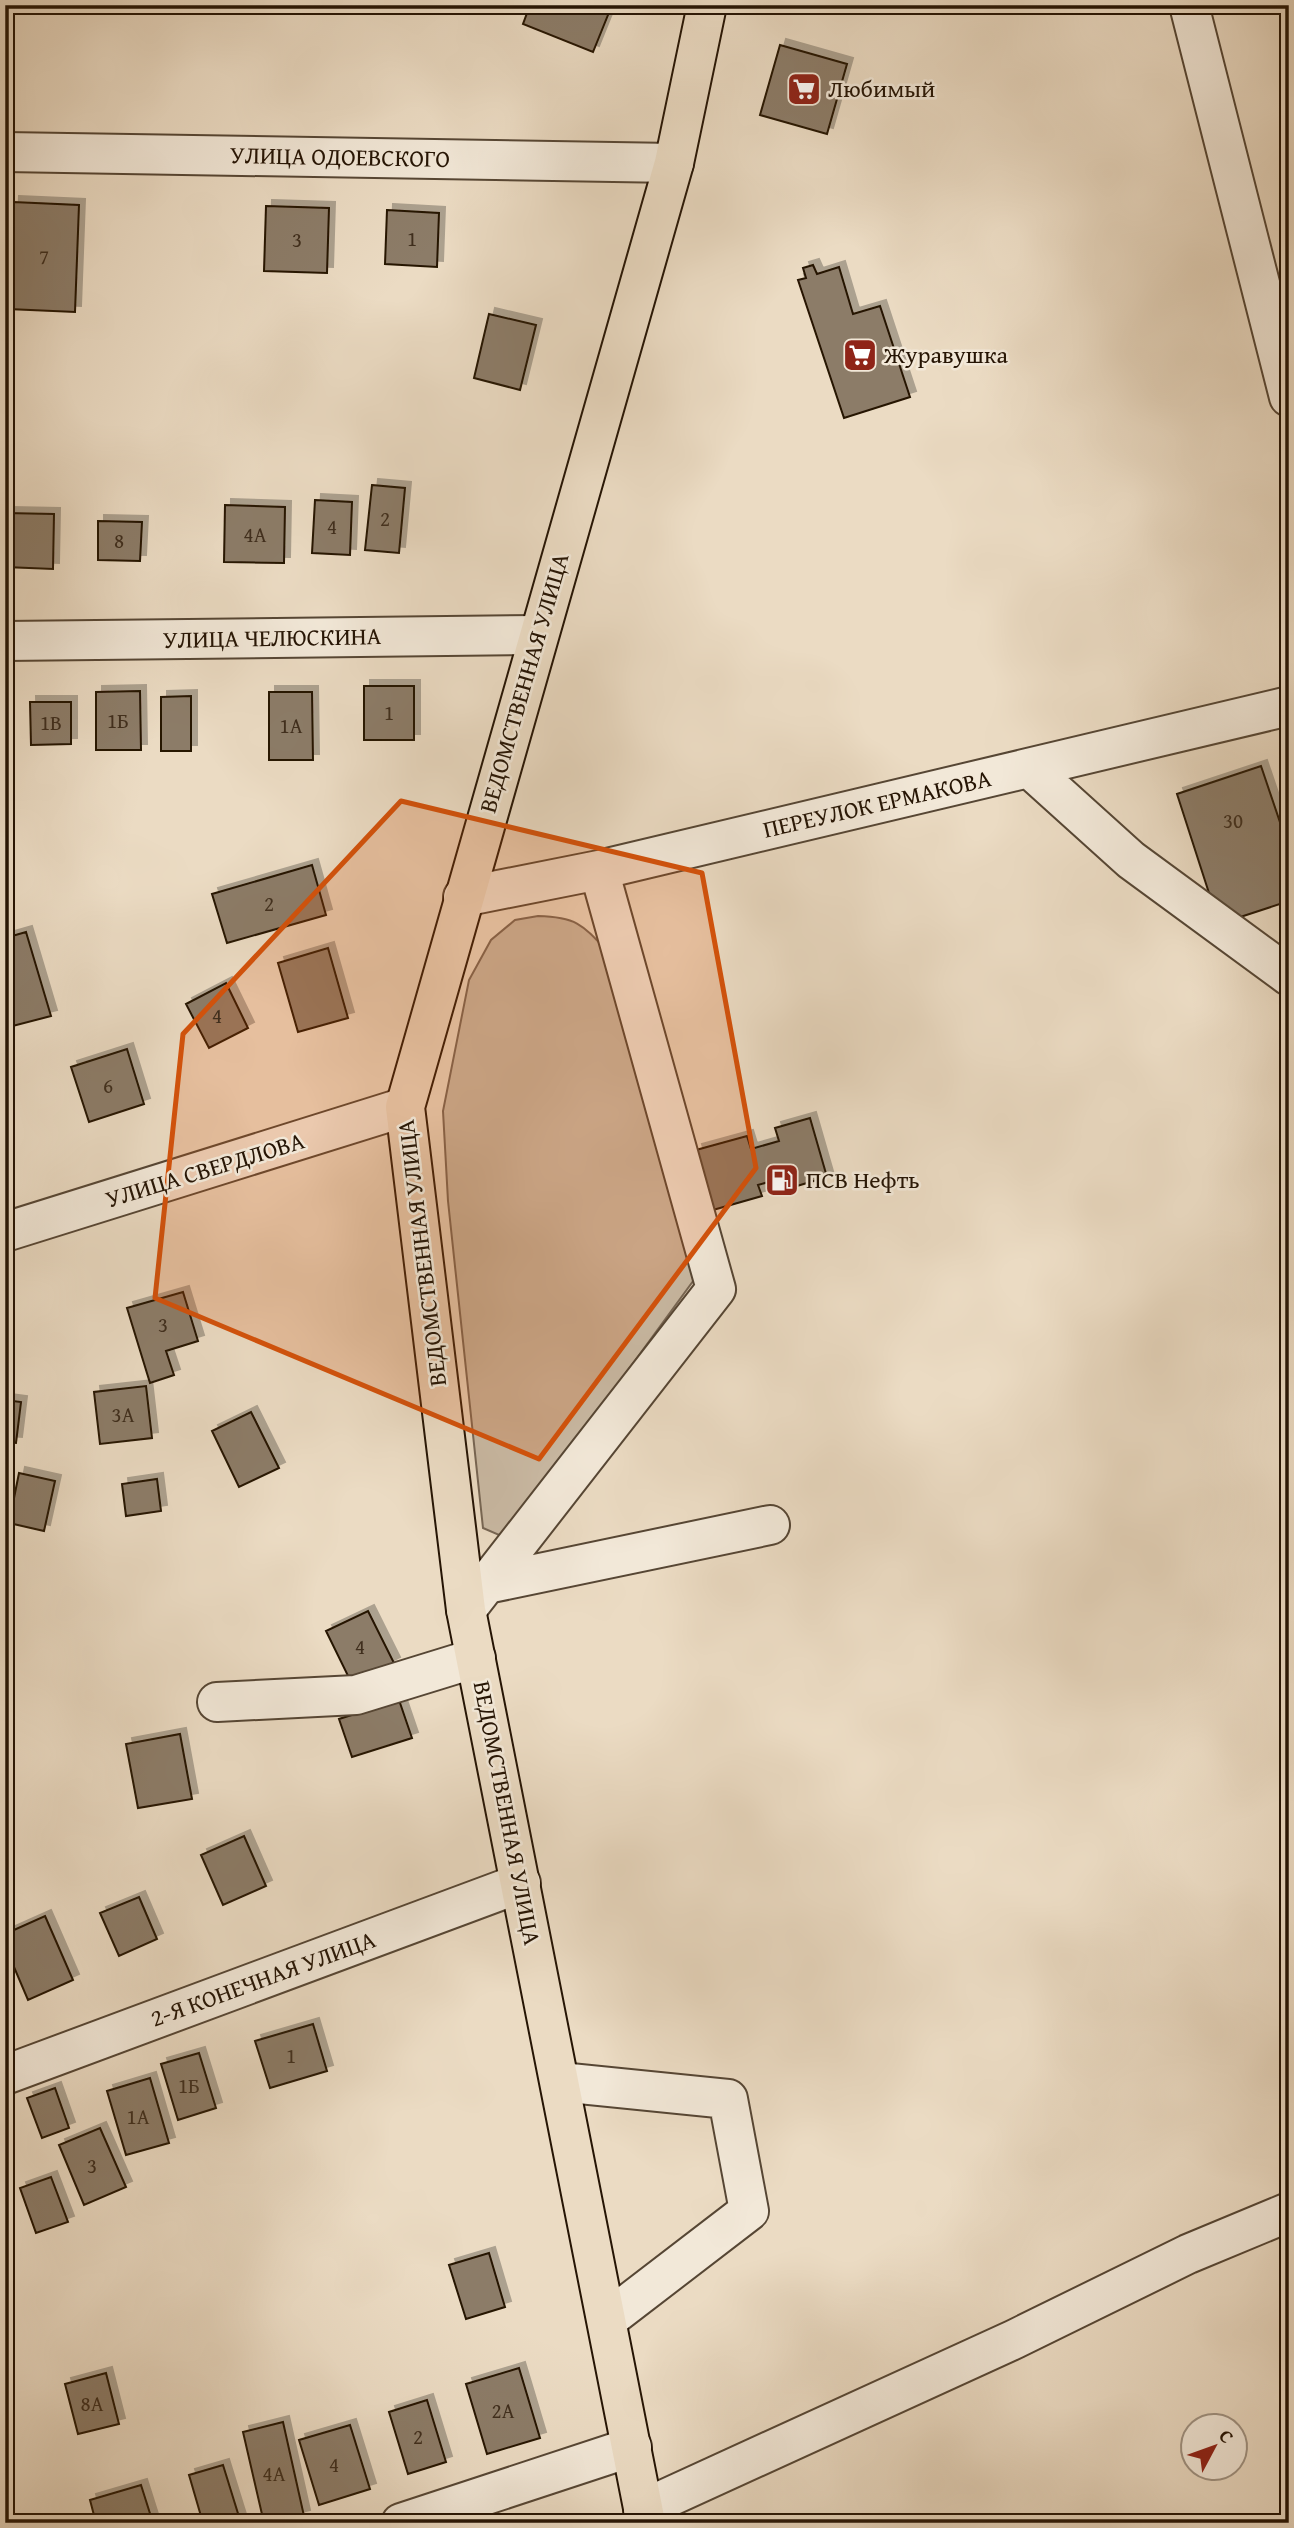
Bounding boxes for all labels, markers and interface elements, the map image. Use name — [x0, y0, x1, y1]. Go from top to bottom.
supermarket icon: Любимый — [785, 70, 823, 108]
place label: Любимый — [828, 71, 935, 106]
street label: УЛИЦА ОДОЕВСКОГО — [230, 137, 450, 176]
house number: 1 — [407, 223, 417, 254]
house number: 3 — [292, 224, 302, 255]
house number: 7 — [39, 241, 49, 272]
supermarket icon: Журавушка — [841, 336, 879, 374]
place label: Журавушка — [883, 337, 1009, 372]
house number: 2 — [380, 503, 390, 534]
house number: 4 — [327, 511, 337, 542]
house number: 4А — [244, 519, 267, 550]
house number: 8 — [114, 525, 124, 556]
street label: ВЕДОМСТВЕННАЯ УЛИЦА — [470, 549, 577, 817]
street label: УЛИЦА ЧЕЛЮСКИНА — [163, 618, 382, 657]
house number: 1 — [384, 697, 394, 728]
house number: 1Б — [107, 705, 129, 736]
house number: 1В — [40, 707, 62, 738]
house number: 1А — [280, 710, 303, 741]
street label: ПЕРЕУЛОК ЕРМАКОВА — [759, 760, 995, 847]
house number: 30 — [1223, 805, 1243, 836]
house number: 2 — [264, 888, 274, 919]
house number: 4 — [212, 1000, 222, 1031]
house number: 6 — [103, 1070, 113, 1101]
street label: ВЕДОМСТВЕННАЯ УЛИЦА — [388, 1117, 455, 1388]
street label: УЛИЦА СВЕРДЛОВА — [101, 1122, 309, 1216]
fuel station icon: ПСВ Нефть — [763, 1161, 801, 1199]
place label: ПСВ Нефть — [806, 1162, 920, 1197]
house number: 3 — [158, 1309, 168, 1340]
house number: 3А — [112, 1399, 135, 1430]
house number: 4 — [355, 1631, 365, 1662]
street label: ВЕДОМСТВЕННАЯ УЛИЦА — [465, 1678, 550, 1949]
street label: 2-Я КОНЕЧНАЯ УЛИЦА — [145, 1921, 381, 2036]
house number: 1 — [286, 2040, 296, 2071]
house number: 1Б — [178, 2070, 200, 2101]
house number: 1А — [127, 2101, 150, 2132]
house number: 3 — [87, 2150, 97, 2181]
house number: 8А — [81, 2388, 104, 2419]
house number: 2А — [492, 2395, 515, 2426]
north arrow — [1178, 2412, 1248, 2482]
house number: 2 — [413, 2421, 423, 2452]
text: С — [1213, 2423, 1241, 2449]
house number: 4 — [329, 2449, 339, 2480]
house number: 4А — [263, 2458, 286, 2489]

